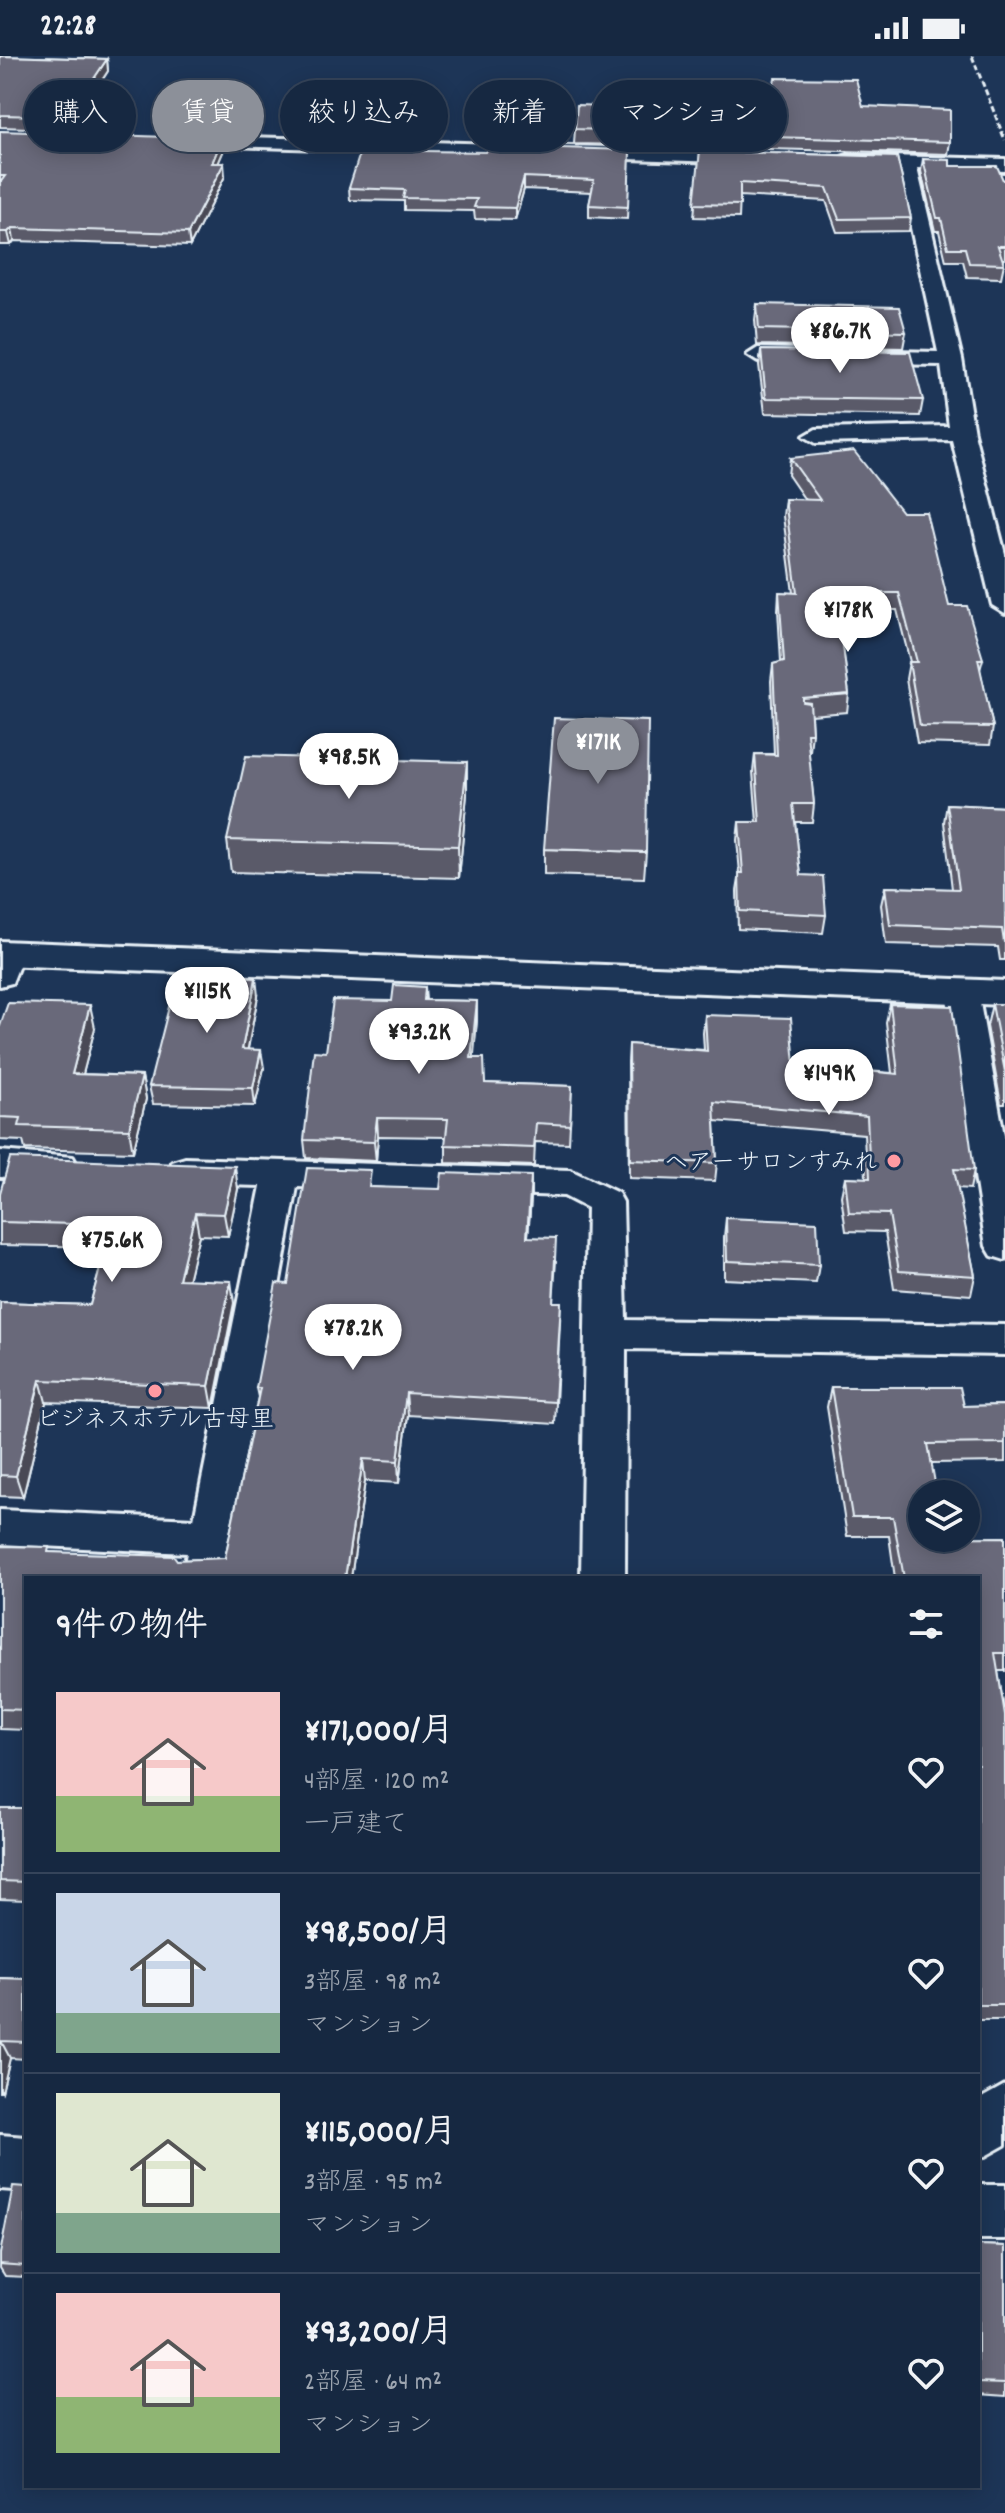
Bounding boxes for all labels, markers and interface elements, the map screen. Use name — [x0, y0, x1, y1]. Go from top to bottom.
text: 22:28 — [40, 7, 96, 50]
chip: 購入 — [24, 80, 136, 152]
chip: 賃貸 — [152, 80, 264, 152]
chip: 絞り込み — [280, 80, 448, 152]
chip: 新着 — [464, 80, 576, 152]
chip: マンション — [592, 80, 787, 152]
pin: ¥86.7K — [775, 307, 905, 375]
text: ¥86.7K — [809, 314, 871, 351]
pin: ¥178K — [792, 586, 904, 654]
text: ¥178K — [823, 593, 873, 630]
pin: ¥171K — [542, 718, 654, 786]
text: ¥171K — [575, 725, 621, 762]
pin: ¥98.5K — [284, 733, 414, 801]
text: ¥98.5K — [317, 740, 381, 777]
pin: ¥115K — [151, 967, 263, 1035]
text: ¥115K — [183, 974, 231, 1011]
pin: ¥93.2K — [354, 1008, 484, 1076]
text: ¥93.2K — [387, 1015, 451, 1052]
pin: ¥149K — [773, 1049, 885, 1117]
text: ¥149K — [803, 1056, 856, 1093]
place label: ヘアーサロンすみれ — [664, 1147, 878, 1181]
marker: ヘアーサロンすみれ — [885, 1152, 903, 1170]
pin: ¥75.6K — [47, 1216, 177, 1284]
text: ¥75.6K — [80, 1223, 144, 1260]
pin: ¥78.2K — [288, 1304, 418, 1372]
text: ¥78.2K — [323, 1311, 383, 1348]
marker: ビジネスホテル古母里 — [146, 1382, 164, 1400]
place label: ビジネスホテル古母里 — [36, 1404, 274, 1438]
map controls — [908, 1480, 980, 1552]
button: layers — [908, 1480, 980, 1552]
icon: filters — [904, 1602, 948, 1646]
text: 9件の物件 — [56, 1604, 208, 1653]
text: ¥171,000/月 — [304, 1709, 454, 1758]
icon: home — [120, 1724, 216, 1820]
icon: heart — [904, 1750, 948, 1794]
text: 4部屋 · 120 m² — [304, 1764, 449, 1801]
text: 一戸建て — [304, 1807, 408, 1844]
text: ¥98,500/月 — [304, 1910, 453, 1959]
icon: home — [120, 1925, 216, 2021]
icon: heart — [904, 1951, 948, 1995]
text: 3部屋 · 98 m² — [304, 1965, 441, 2002]
text: マンション — [304, 2008, 433, 2045]
text: ¥115,000/月 — [304, 2110, 457, 2159]
icon: home — [120, 2125, 216, 2221]
icon: heart — [904, 2151, 948, 2195]
text: 3部屋 · 95 m² — [304, 2165, 443, 2202]
text: マンション — [304, 2208, 433, 2245]
text: ¥93,200/月 — [304, 2310, 453, 2359]
icon: home — [120, 2325, 216, 2421]
icon: heart — [904, 2351, 948, 2395]
text: 2部屋 · 64 m² — [304, 2365, 442, 2402]
text: マンション — [304, 2408, 433, 2445]

